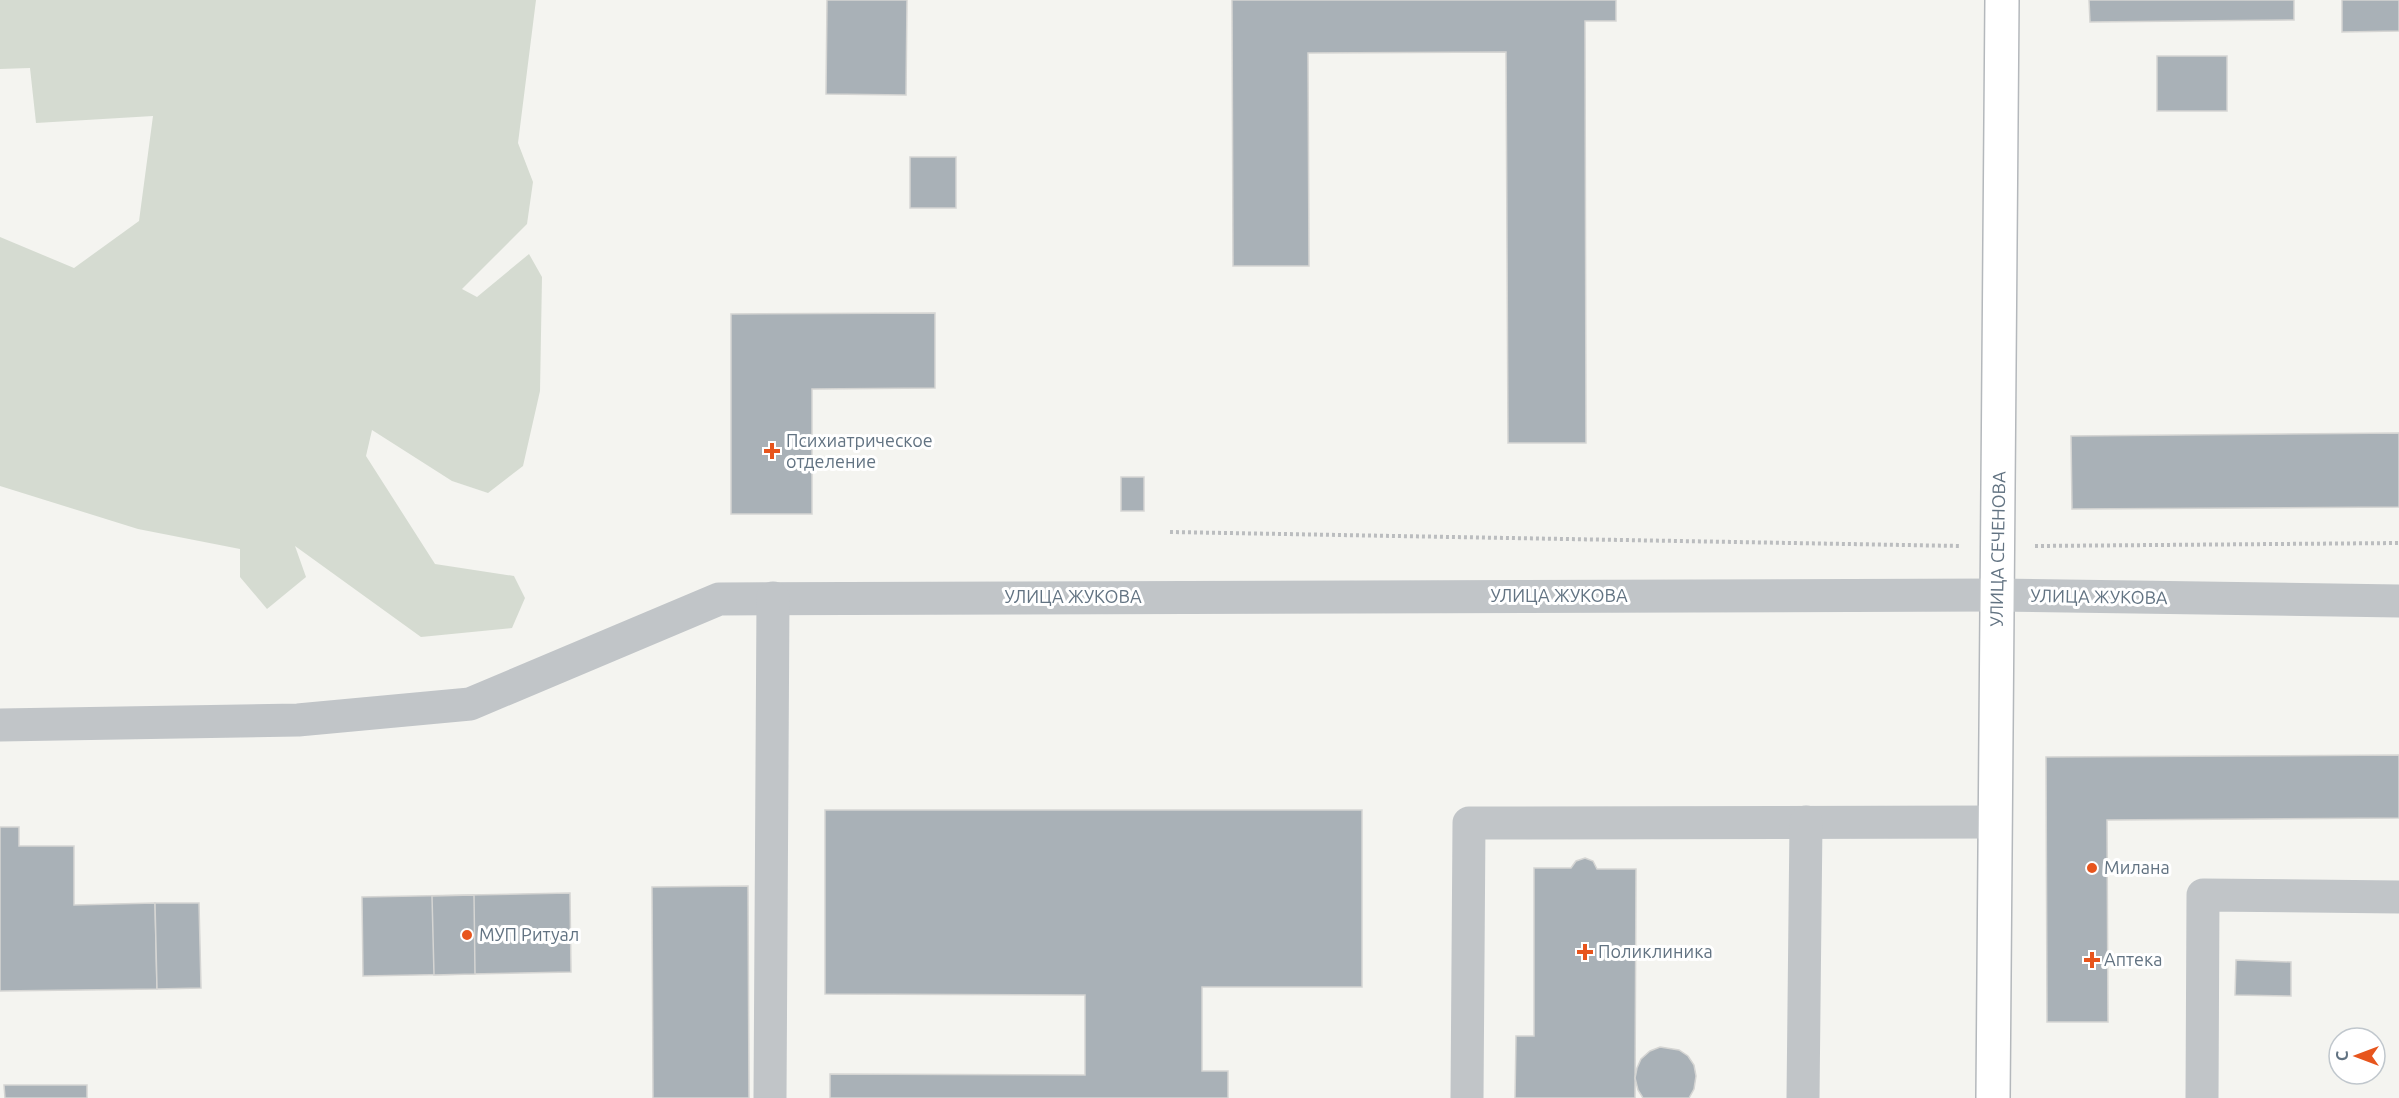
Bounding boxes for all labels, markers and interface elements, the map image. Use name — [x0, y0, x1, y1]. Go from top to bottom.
place label: Психиатрическое отделение — [786, 430, 933, 471]
marker: Психиатрическое отделение — [763, 442, 781, 460]
street label: УЛИЦА СЕЧЕНОВА — [1986, 471, 2008, 627]
street label: УЛИЦА ЖУКОВА — [1490, 585, 1628, 605]
street label: УЛИЦА ЖУКОВА — [2030, 585, 2168, 607]
street label: УЛИЦА ЖУКОВА — [1004, 586, 1142, 606]
place label: Милана — [2104, 857, 2170, 877]
marker: Милана — [2085, 861, 2099, 875]
place label: МУП Ритуал — [479, 924, 579, 944]
marker: МУП Ритуал — [460, 928, 474, 942]
place label: Поликлиника — [1598, 941, 1713, 961]
marker: Поликлиника — [1576, 943, 1594, 961]
place label: Аптека — [2104, 949, 2162, 969]
marker: Аптека — [2085, 953, 2099, 967]
north arrow — [2327, 1026, 2387, 1086]
text: С — [2333, 1051, 2351, 1061]

